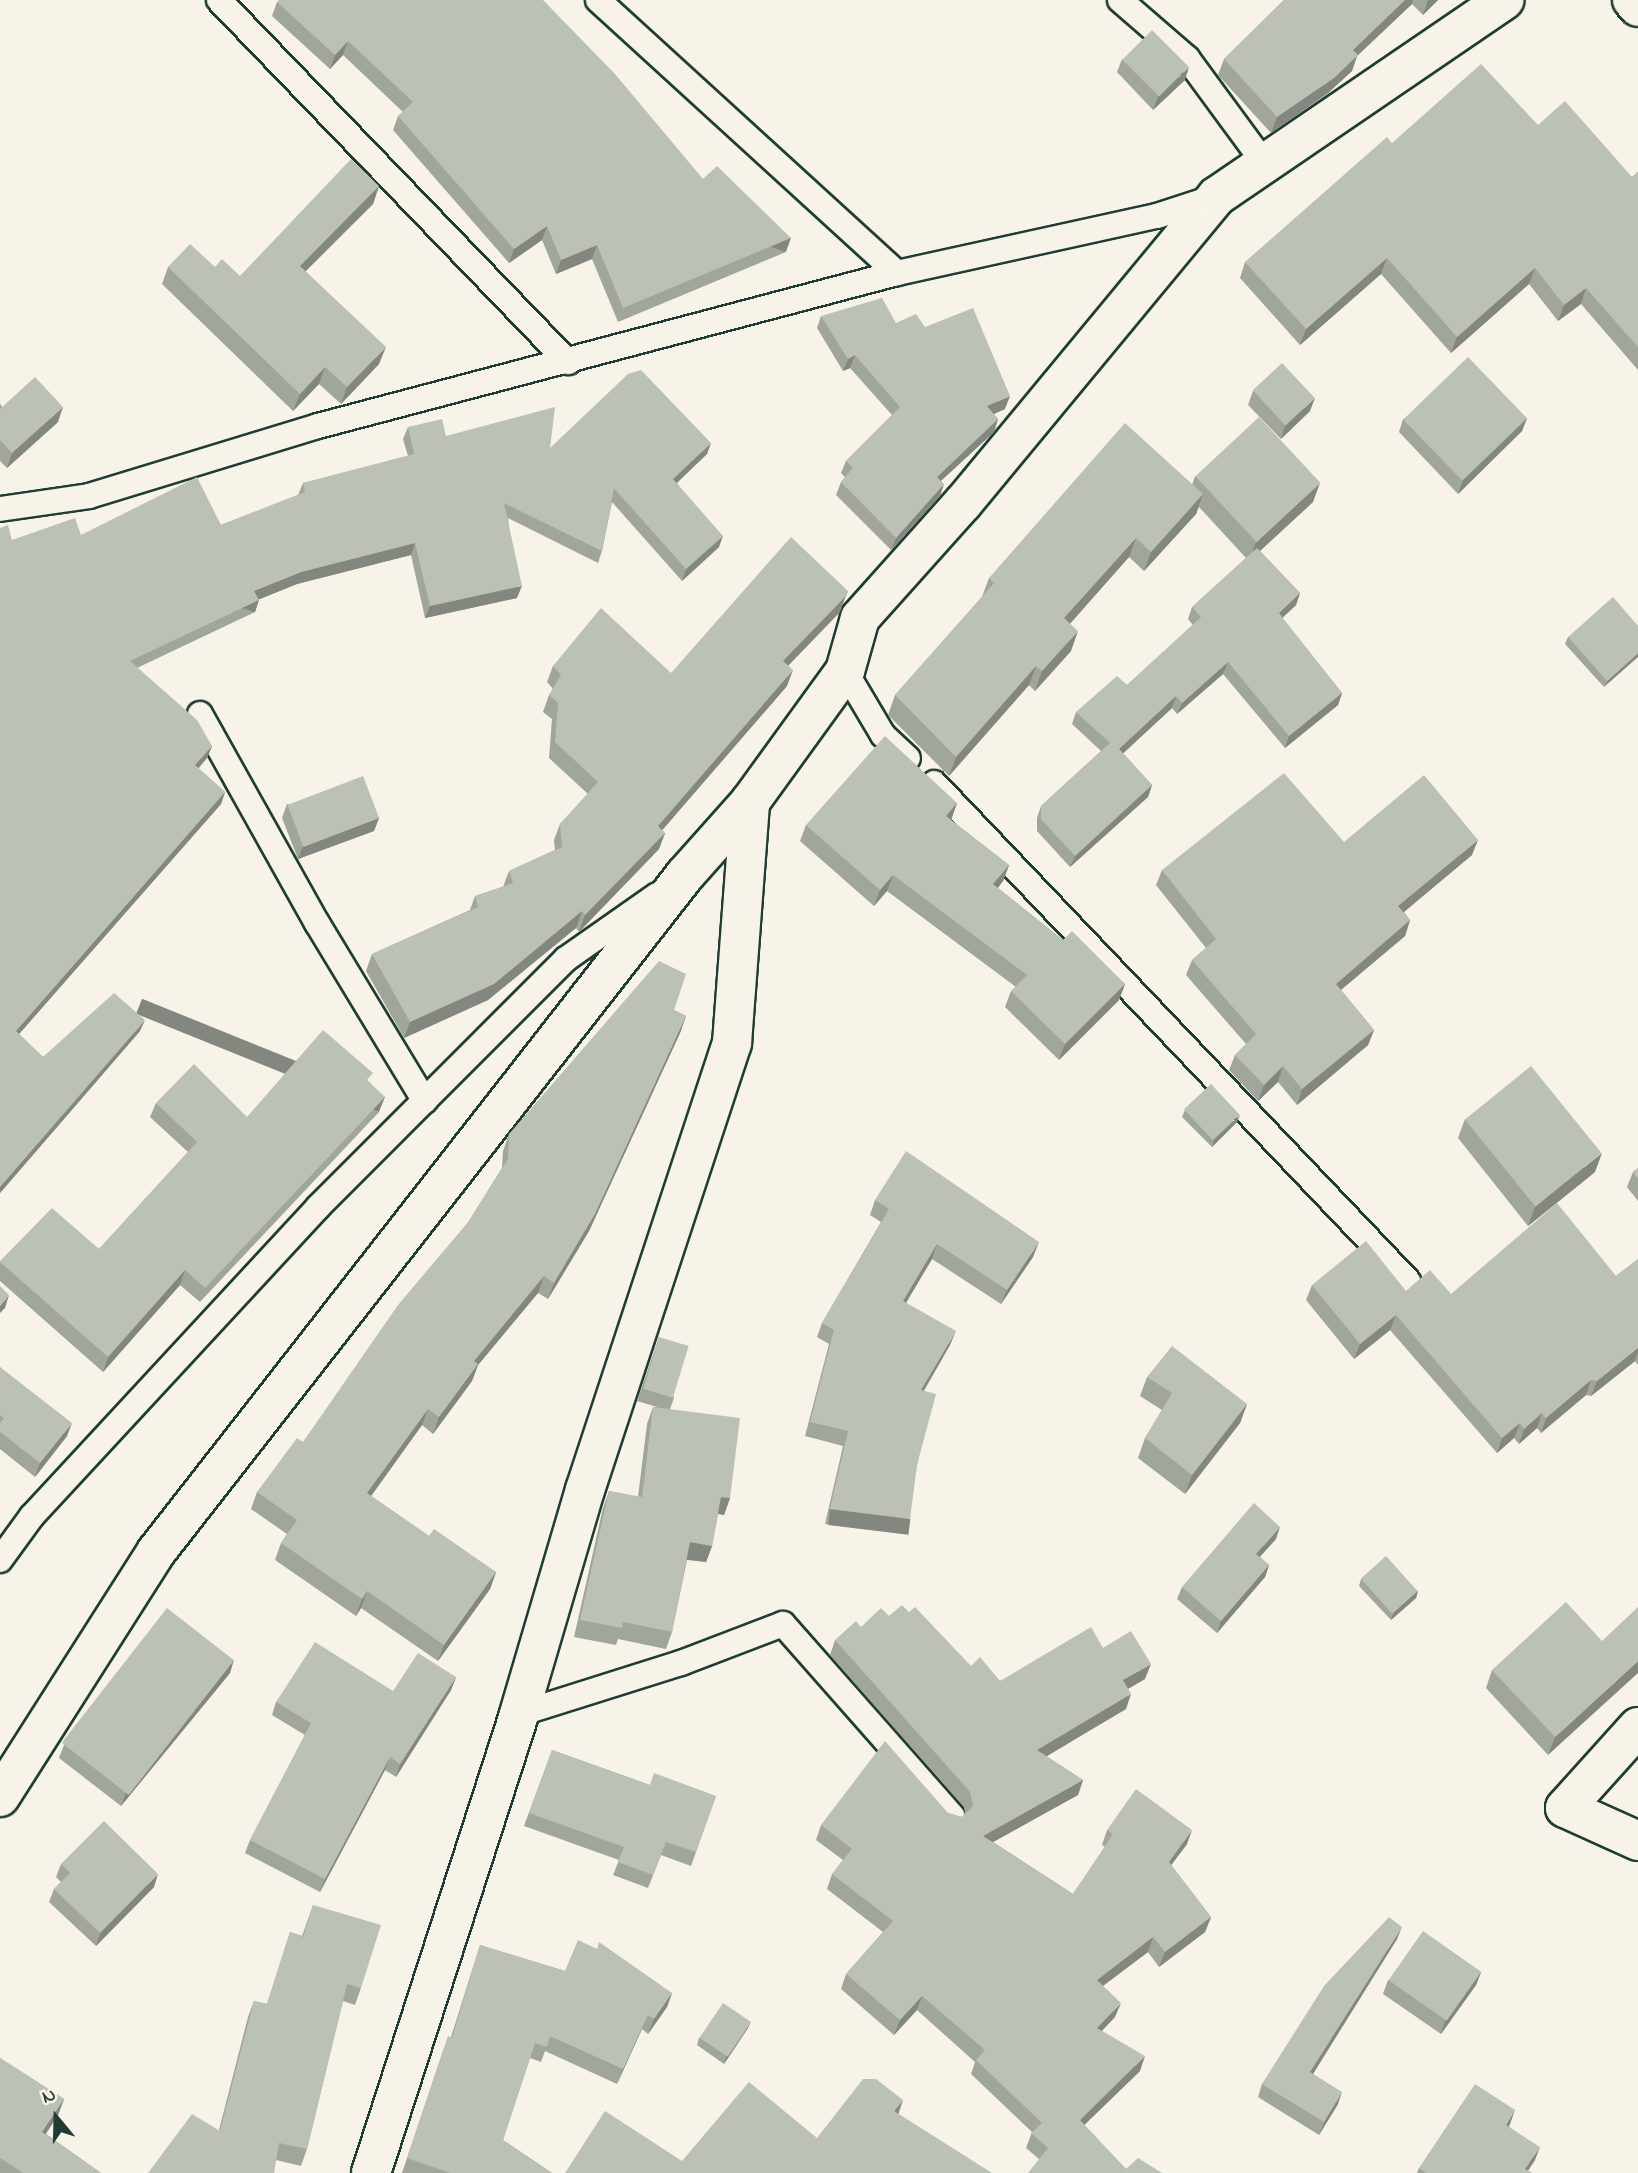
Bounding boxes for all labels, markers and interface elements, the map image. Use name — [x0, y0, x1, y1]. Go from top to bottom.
north arrow — [21, 2082, 91, 2152]
text: N — [39, 2082, 59, 2112]

